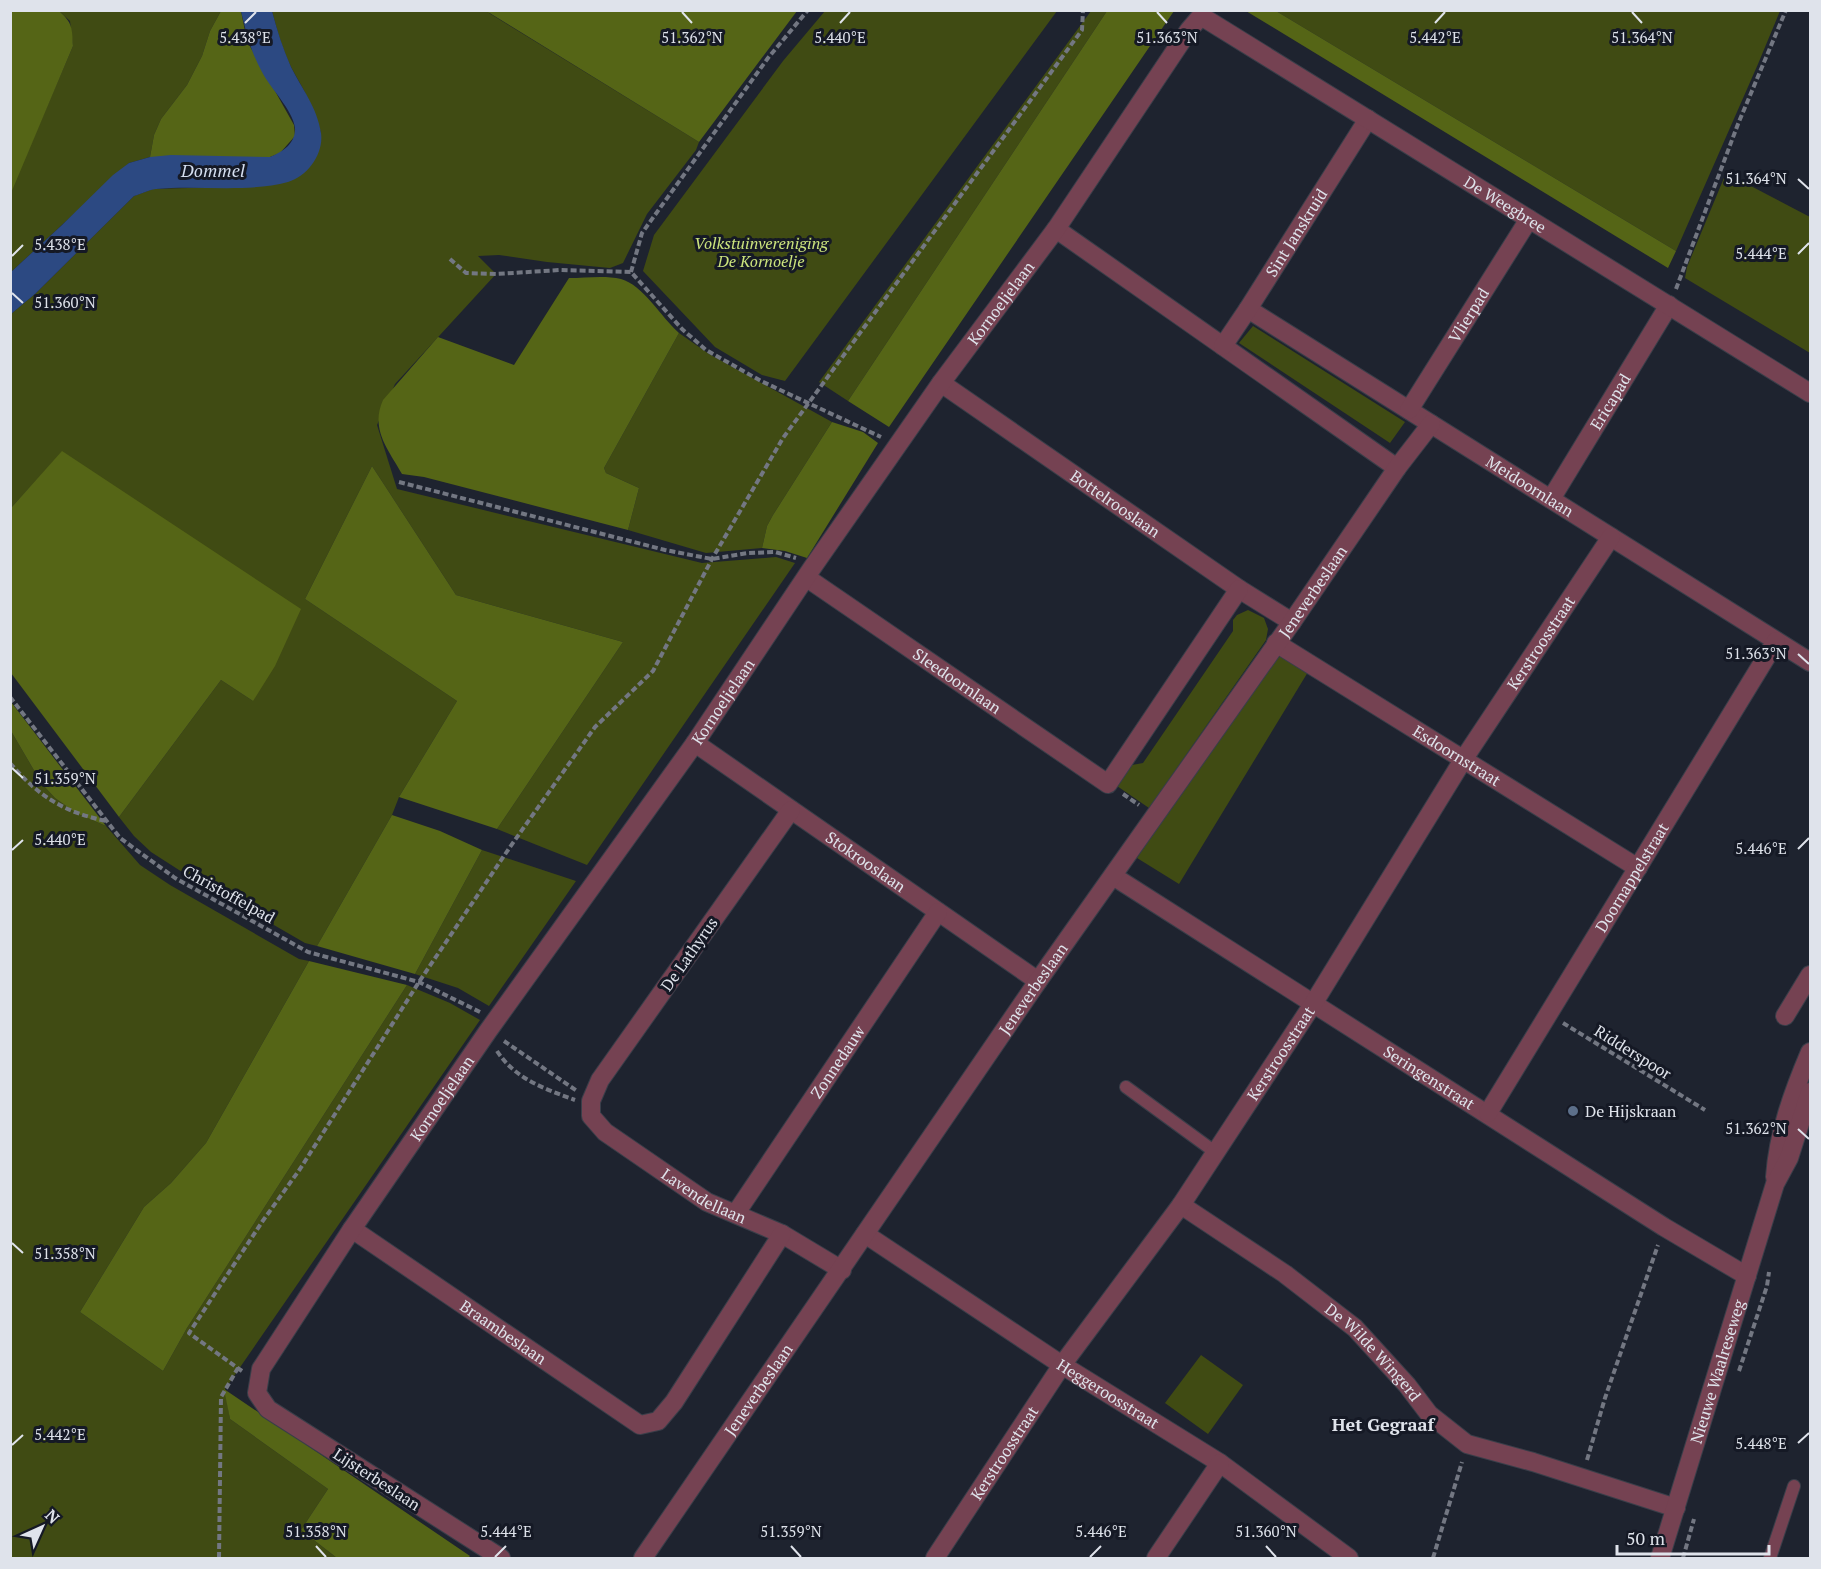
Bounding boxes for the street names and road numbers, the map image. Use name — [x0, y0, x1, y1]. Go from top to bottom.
street label: De Weegbree — [1460, 171, 1550, 238]
street label: Sint Janskruid — [1260, 184, 1332, 281]
street label: Kornoeljelaan — [962, 256, 1039, 349]
street label: Vlierpad — [1443, 283, 1494, 347]
street label: Ericapad — [1585, 369, 1636, 434]
street label: Meidoornlaan — [1482, 450, 1578, 522]
street label: Bottelrooslaan — [1066, 465, 1165, 543]
street label: Jeneverbeslaan — [1273, 541, 1352, 642]
street label: Kerstroosstraat — [1502, 591, 1580, 694]
street label: Sleedoornlaan — [909, 643, 1006, 719]
street label: Kornoeljelaan — [686, 654, 760, 749]
street label: Esdoornstraat — [1409, 720, 1505, 791]
street label: Doornappelstraat — [1590, 818, 1674, 936]
street label: Stokrooslaan — [821, 826, 911, 897]
street label: Christoffelpad — [179, 860, 279, 928]
street label: De Lathyrus — [655, 912, 723, 995]
street label: Jeneverbeslaan — [993, 938, 1073, 1039]
street label: Kerstroosstraat — [1242, 1002, 1320, 1105]
street label: Ridderspoor — [1590, 1020, 1676, 1085]
street label: Zonnedauw — [805, 1021, 870, 1103]
street label: Seringenstraat — [1379, 1040, 1479, 1115]
street label: Kornoeljelaan — [405, 1051, 479, 1145]
street label: Lavendellaan — [657, 1163, 750, 1229]
street label: Braambeslaan — [456, 1295, 551, 1370]
street label: Nieuwe Waalreseweg — [1685, 1296, 1750, 1446]
street label: De Wilde Wingerd — [1321, 1298, 1426, 1406]
street label: Jeneverbeslaan — [719, 1339, 798, 1440]
street label: Heggeroosstraat — [1053, 1354, 1164, 1434]
street label: Kerstroosstraat — [965, 1401, 1043, 1504]
street label: Lijsterbeslaan — [329, 1443, 425, 1516]

